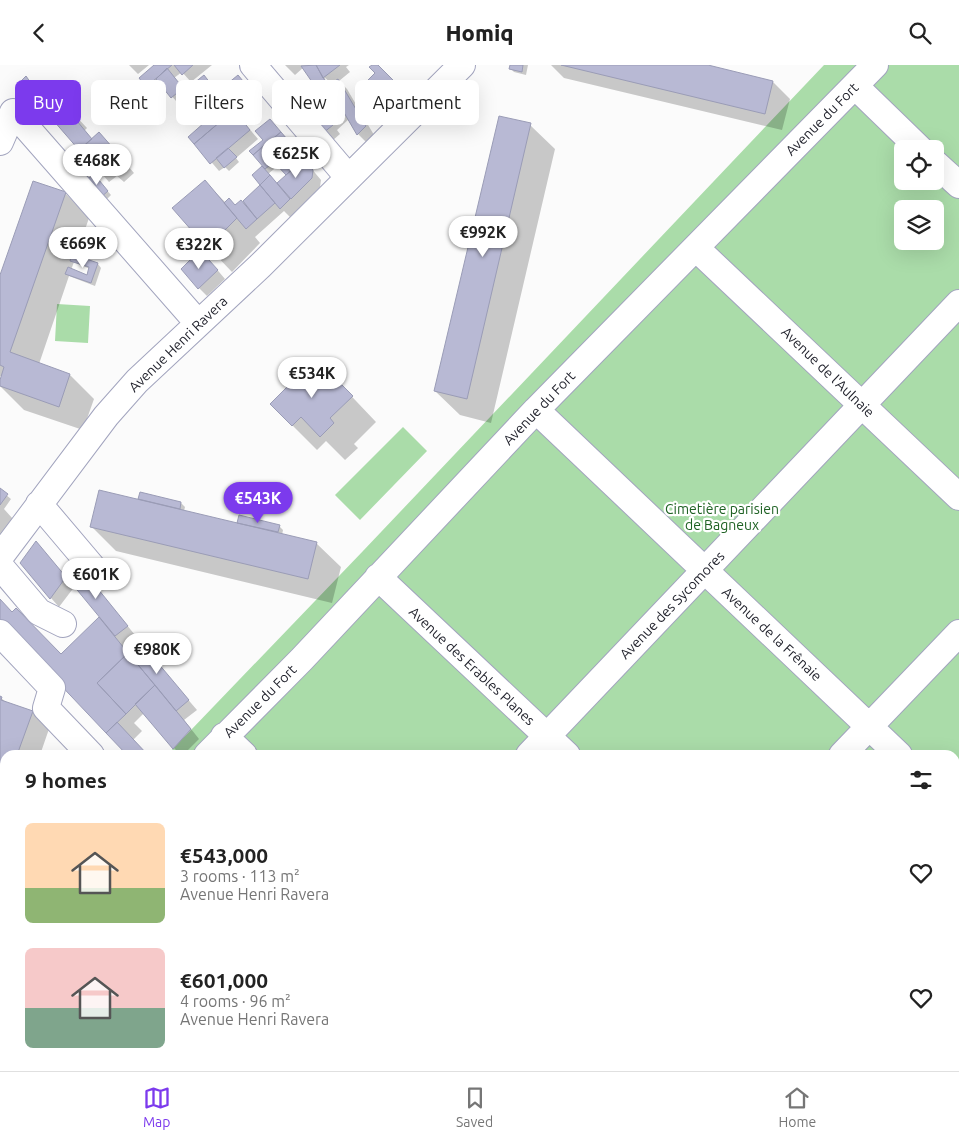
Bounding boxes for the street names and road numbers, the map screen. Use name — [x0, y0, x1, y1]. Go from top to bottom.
street label: Avenue du Fort — [782, 79, 862, 159]
street label: Avenue Henri Ravera — [125, 293, 231, 395]
street label: Avenue de l'Aulnaie — [778, 324, 878, 420]
street label: Avenue du Fort — [500, 368, 578, 448]
street label: Avenue des Sycomores — [616, 548, 728, 662]
street label: Avenue de la Frênaie — [719, 584, 825, 684]
street label: Avenue des Erables Planes — [406, 604, 538, 728]
street label: Avenue du Fort — [220, 661, 300, 741]

